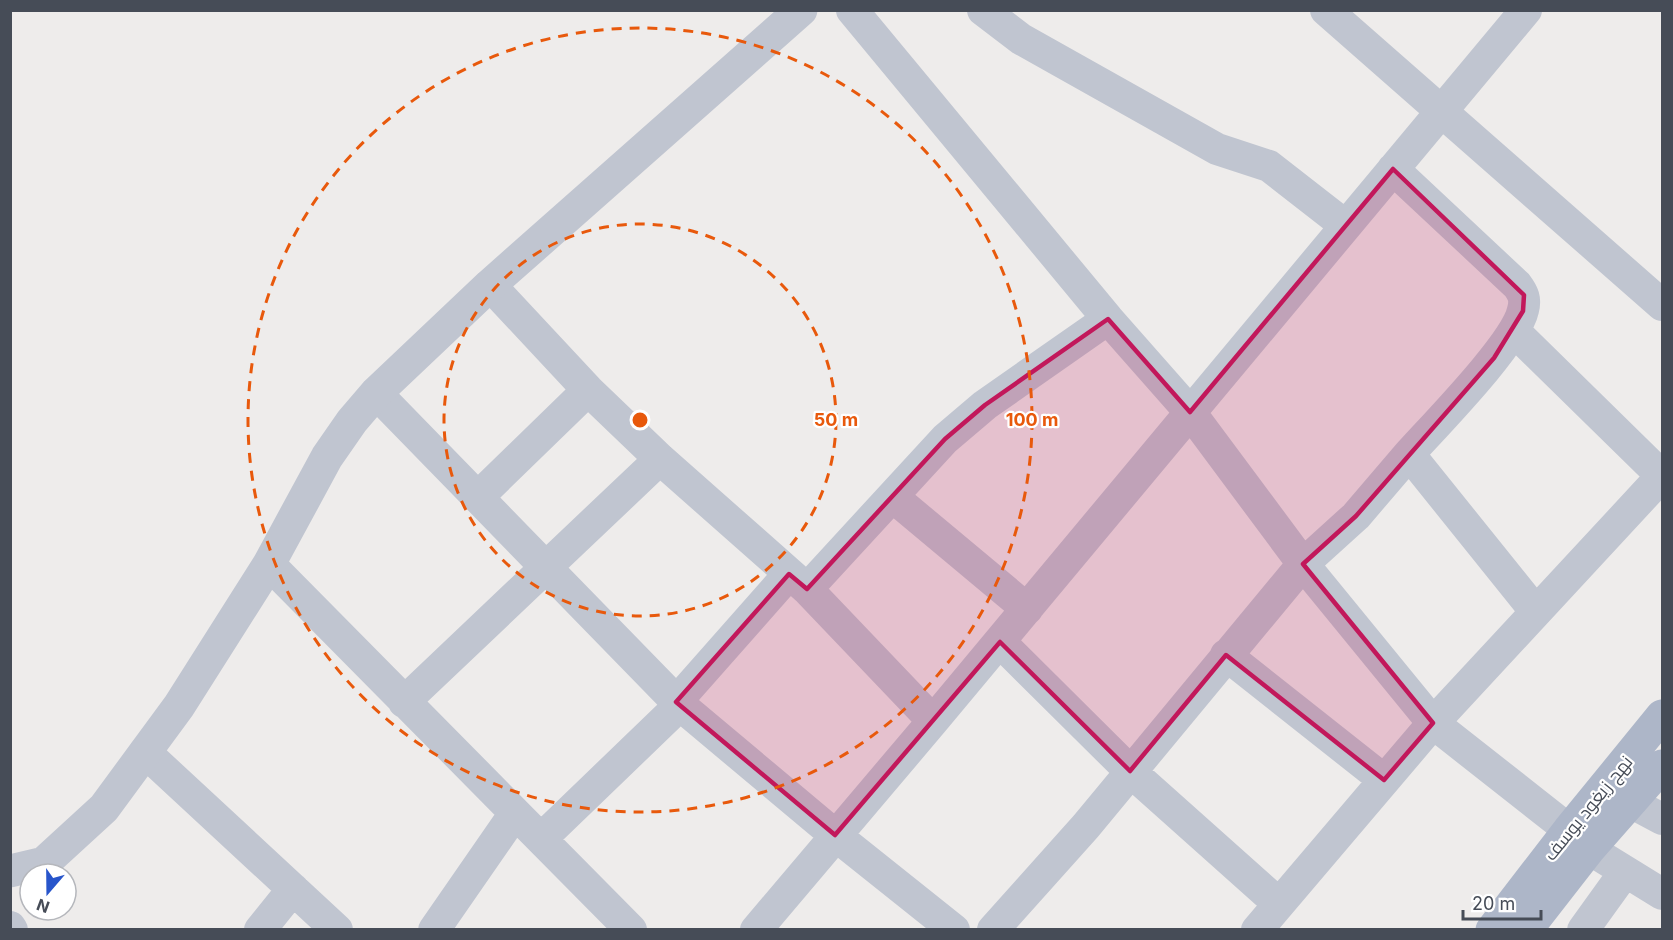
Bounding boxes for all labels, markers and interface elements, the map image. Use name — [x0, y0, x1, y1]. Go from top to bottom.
text: 50 m — [814, 409, 858, 430]
text: 100 m — [1006, 409, 1058, 430]
centre of rings — [630, 410, 650, 430]
street label: نهج زيغود يوسف — [1539, 751, 1638, 866]
north arrow — [18, 862, 78, 922]
scale bar — [1463, 883, 1541, 921]
text: 20 m — [1472, 893, 1515, 914]
text: N — [34, 895, 52, 918]

